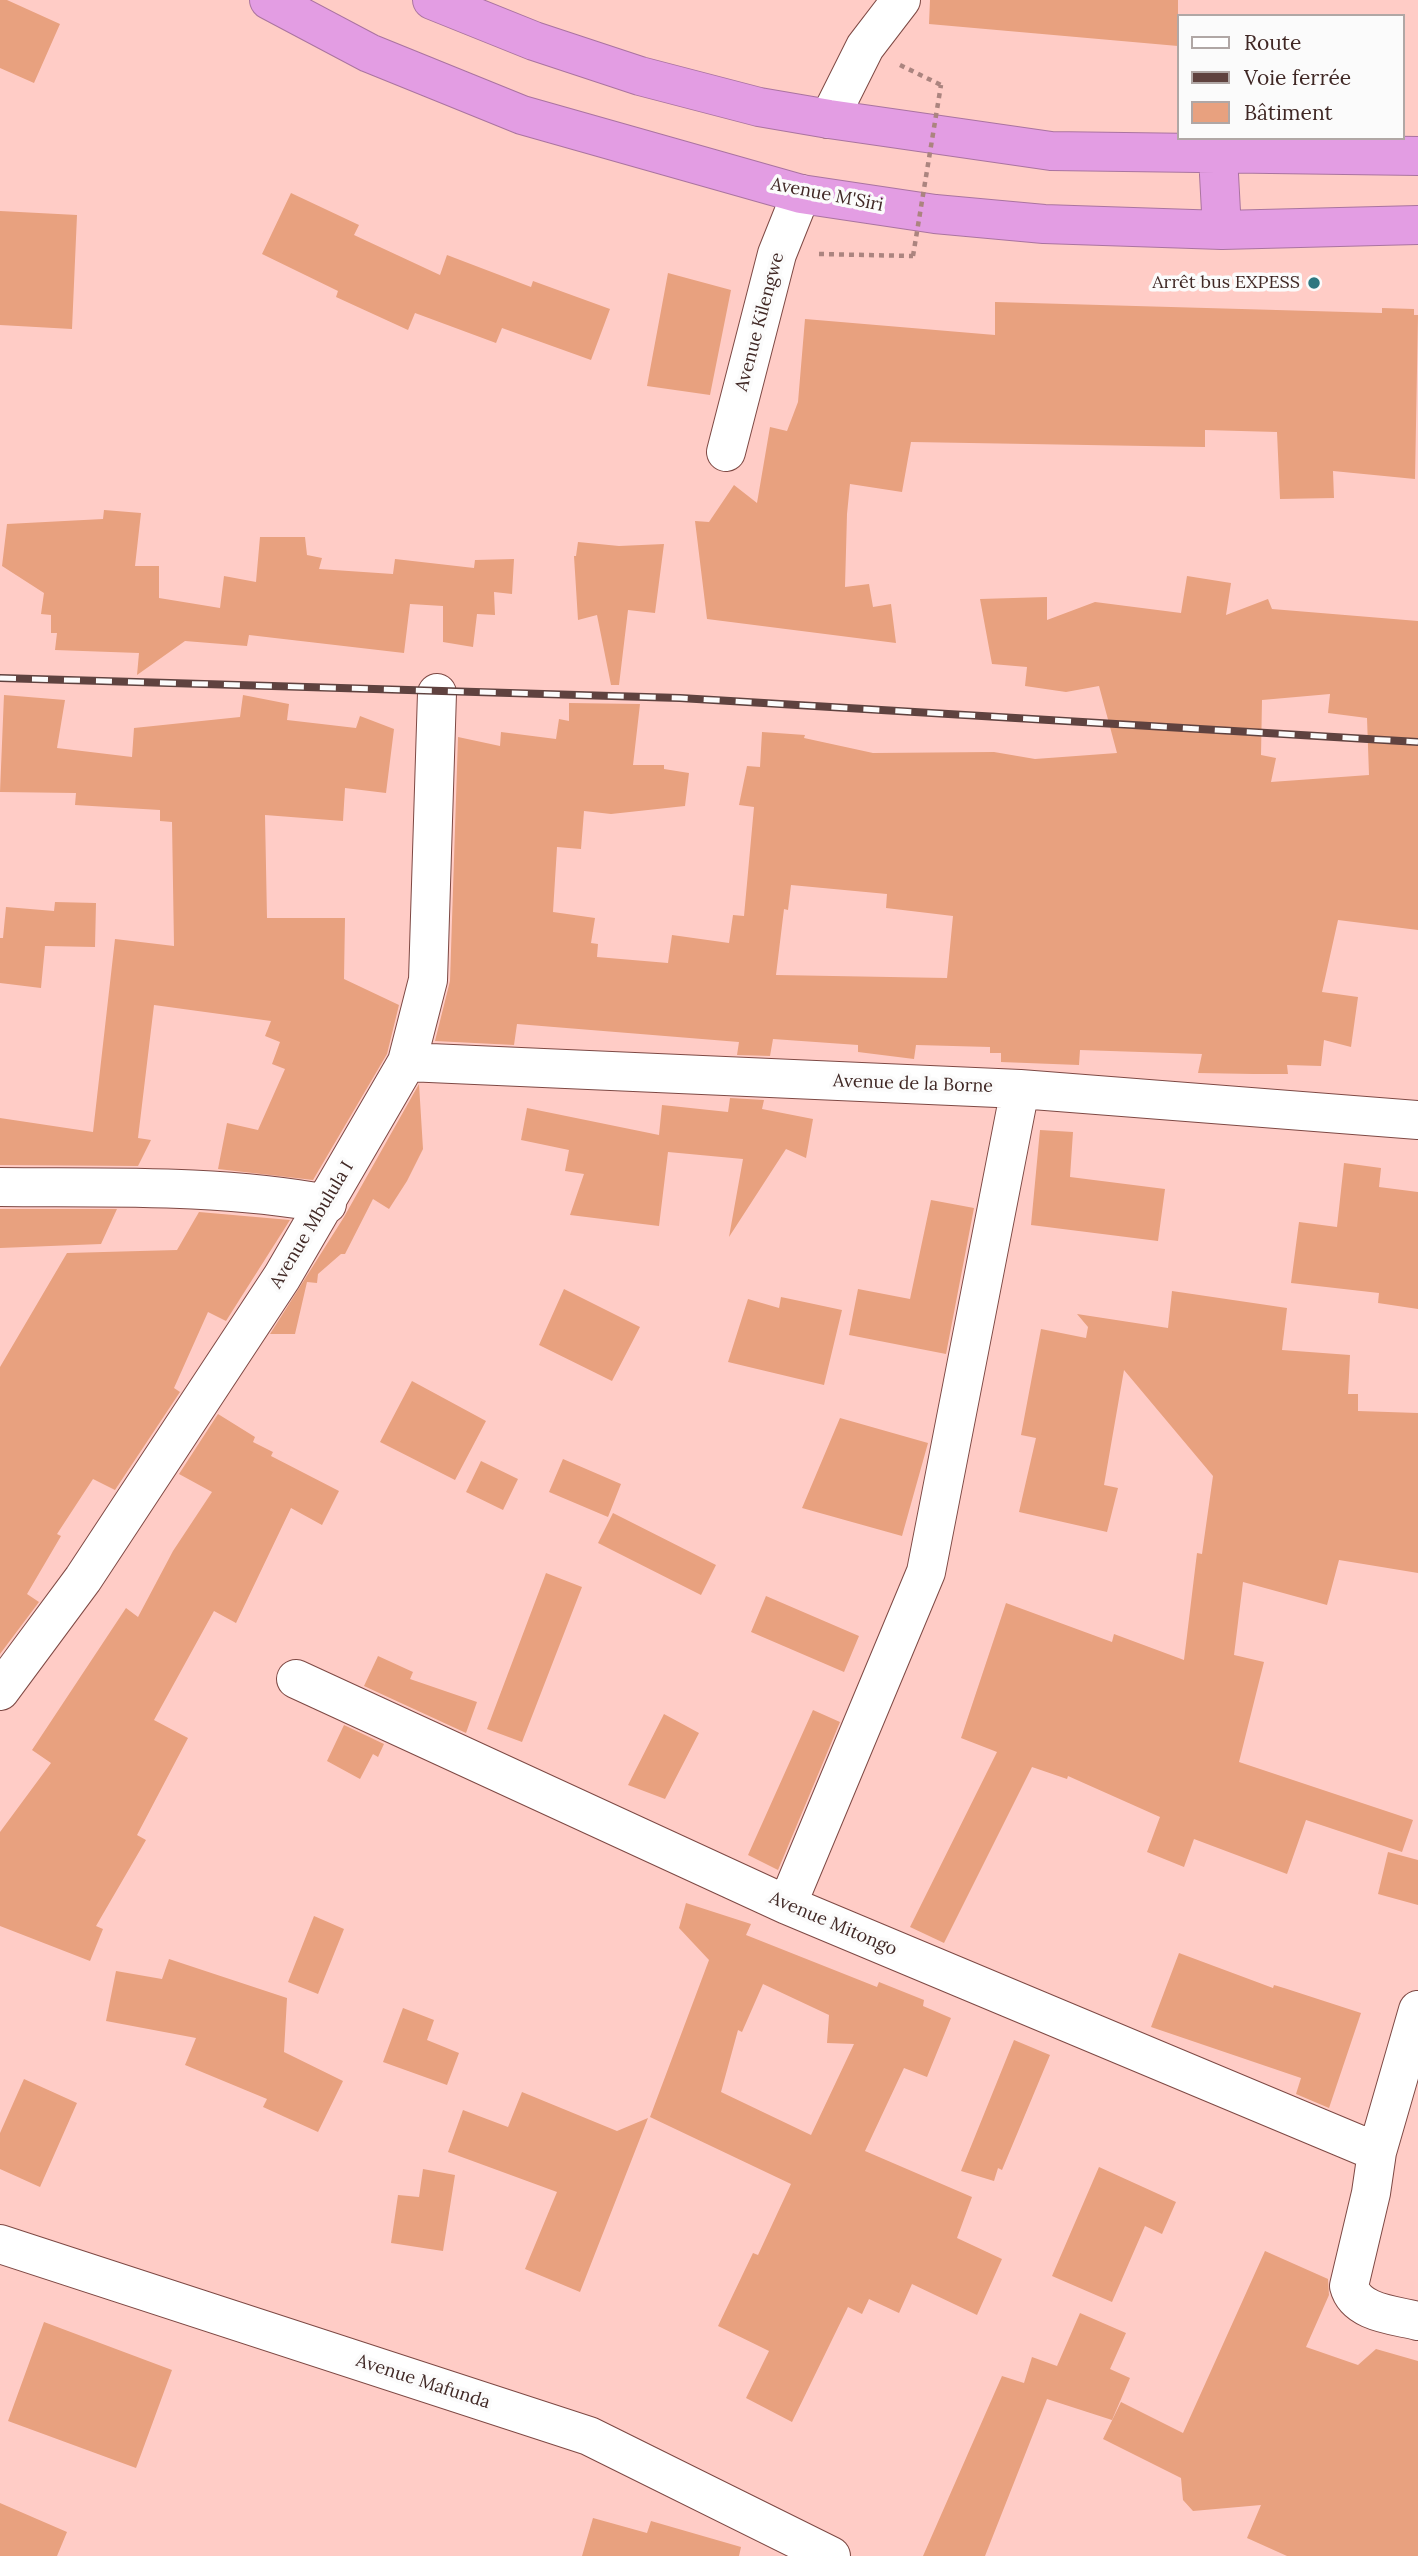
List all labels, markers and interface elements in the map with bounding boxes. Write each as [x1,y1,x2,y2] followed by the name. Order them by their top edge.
[1176,14,1404,140] legend
[1244,29,1301,56] text: Route
[1244,64,1351,91] text: Voie ferrée
[1244,99,1333,126] text: Bâtiment
[769,174,885,216] street label: Avenue M'Siri
[731,250,789,394] street label: Avenue Kilengwe
[1152,272,1300,294] place label: Arrêt bus EXPESS
[1306,275,1322,291] marker: Arrêt bus EXPESS
[833,1070,993,1098] street label: Avenue de la Borne
[266,1158,358,1292] street label: Avenue Mbulula I
[766,1887,900,1961] street label: Avenue Mitongo
[353,2350,493,2414] street label: Avenue Mafunda

